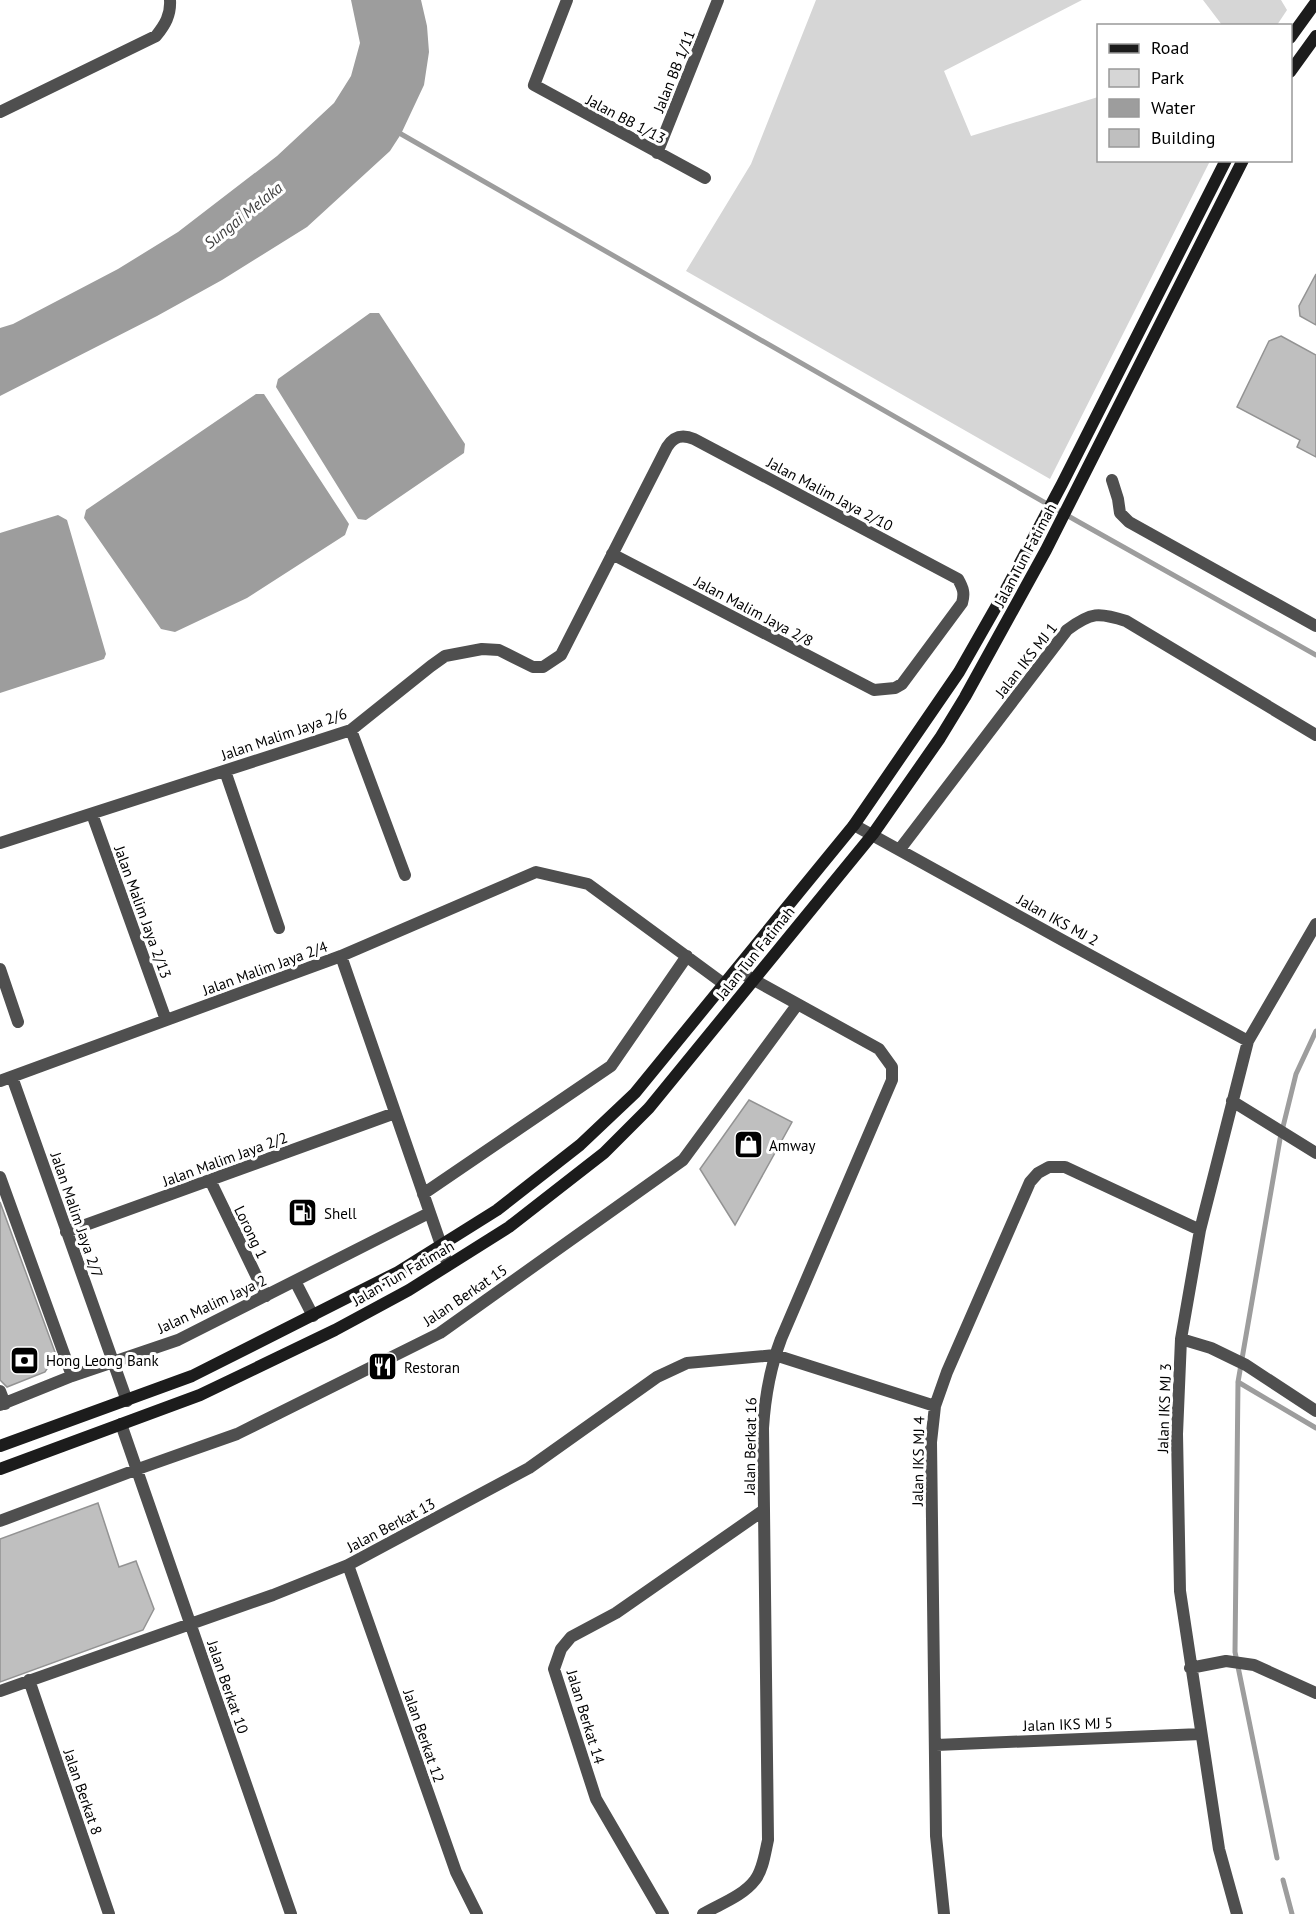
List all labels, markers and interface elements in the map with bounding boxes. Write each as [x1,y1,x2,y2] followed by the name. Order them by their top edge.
[1097,24,1292,162] legend
[648,27,699,116] street label: Jalan BB 1/11
[1151,36,1189,59] text: Road
[1151,66,1184,89] text: Park
[582,90,669,148] street label: Jalan BB 1/13
[1151,96,1195,119] text: Water
[1151,126,1215,149] text: Building
[200,177,286,253] water label: Sungai Melaka
[763,452,896,535] street label: Jalan Malim Jaya 2/10
[989,500,1060,611] street label: Jalan Tun Fatimah
[691,571,817,650] street label: Jalan Malim Jaya 2/8
[990,619,1061,702] street label: Jalan IKS MJ 1
[218,704,349,765] street label: Jalan Malim Jaya 2/6
[110,842,176,981] street label: Jalan Malim Jaya 2/13
[1013,889,1102,950] street label: Jalan IKS MJ 2
[711,903,798,1004] street label: Jalan Tun Fatimah
[199,937,330,1000] street label: Jalan Malim Jaya 2/4
[159,1128,290,1191] street label: Jalan Malim Jaya 2/2
[732,1129,764,1161] shop icon: Amway
[769,1136,815,1155] place label: Amway
[46,1149,107,1280] street label: Jalan Malim Jaya 2/7
[287,1197,319,1229] fuel station icon: Shell
[230,1202,272,1262] street label: Lorong 1
[324,1204,357,1223] place label: Shell
[348,1236,457,1310] street label: Jalan Tun Fatimah
[418,1260,511,1331] street label: Jalan Berkat 15
[154,1270,270,1338] street label: Jalan Malim Jaya 2
[9,1344,41,1376] bank icon: Hong Leong Bank
[46,1351,159,1370] place label: Hong Leong Bank
[367,1351,399,1383] restaurant icon: Restoran
[404,1358,460,1377] place label: Restoran
[1153,1363,1175,1454] street label: Jalan IKS MJ 3
[740,1397,760,1496] street label: Jalan Berkat 16
[908,1416,928,1507] street label: Jalan IKS MJ 4
[343,1494,438,1557] street label: Jalan Berkat 13
[203,1637,253,1736] street label: Jalan Berkat 10
[562,1667,609,1766] street label: Jalan Berkat 14
[399,1686,449,1785] street label: Jalan Berkat 12
[1022,1713,1113,1735] street label: Jalan IKS MJ 5
[59,1746,107,1837] street label: Jalan Berkat 8

